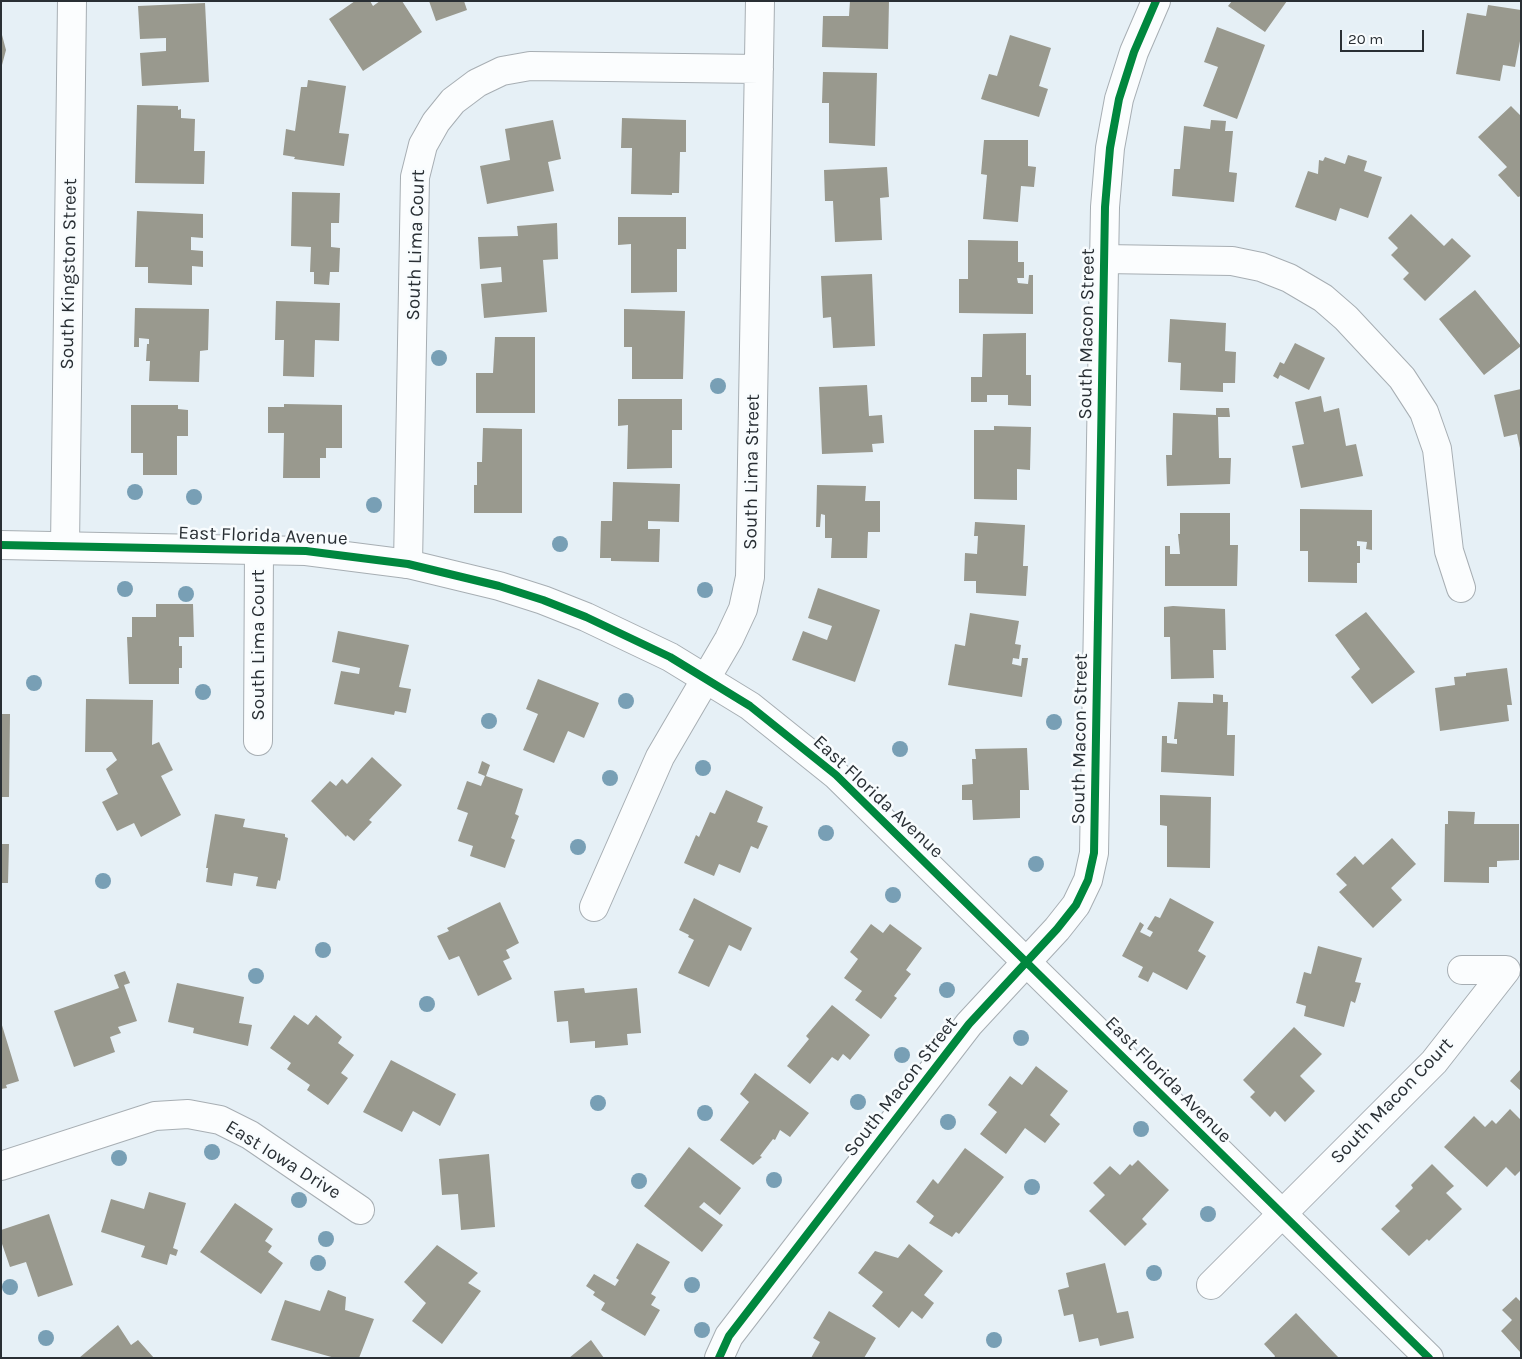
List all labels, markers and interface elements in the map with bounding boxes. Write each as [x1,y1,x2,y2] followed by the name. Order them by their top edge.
[1342,20,1426,52] scale bar
[1348,30,1383,48] text: 20 m
[402,169,430,321] street label: South Lima Court
[56,178,82,370] street label: South Kingston Street
[1074,248,1100,420] street label: South Macon Street
[739,394,765,550] street label: South Lima Street
[178,522,348,550] street label: East Florida Avenue
[248,569,270,721] street label: South Lima Court
[1067,653,1093,825] street label: South Macon Street
[808,731,948,863] street label: East Florida Avenue
[839,1012,963,1162] street label: South Macon Street
[1100,1012,1236,1148] street label: East Florida Avenue
[1326,1033,1458,1169] street label: South Macon Court
[221,1115,345,1205] street label: East Iowa Drive

